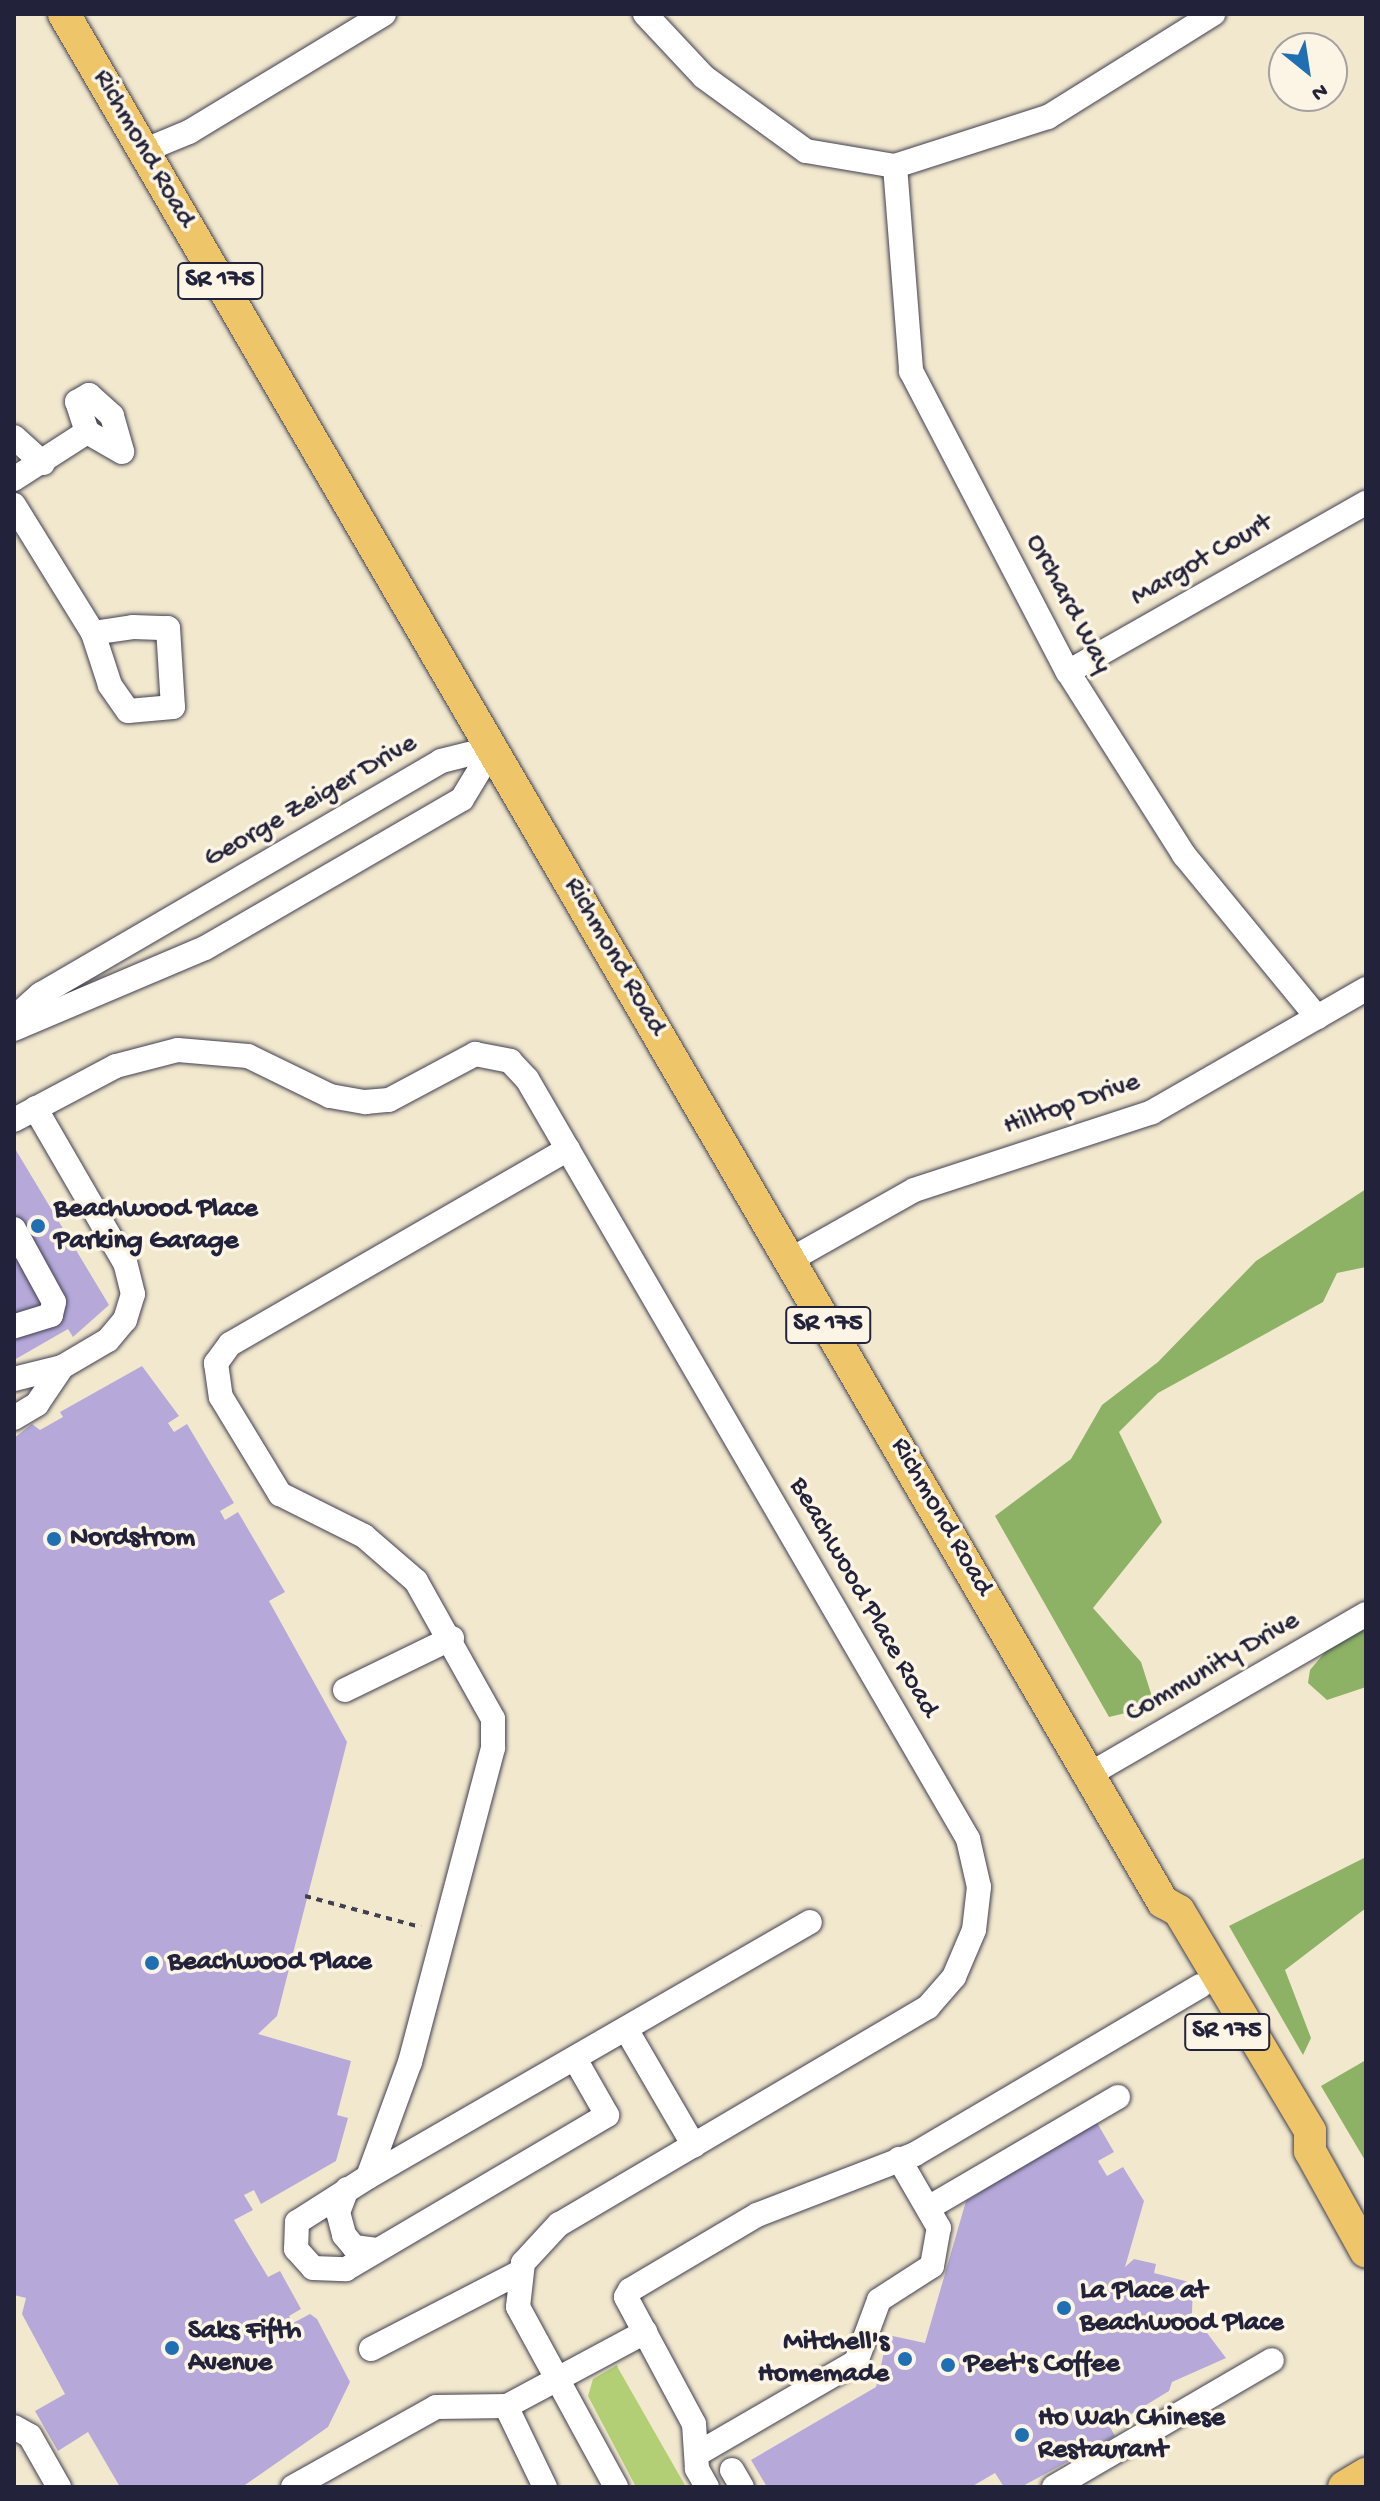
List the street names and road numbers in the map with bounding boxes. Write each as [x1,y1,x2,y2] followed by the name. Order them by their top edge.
[84,64,202,234] street label: Richmond Road
[176,259,264,303] road number: SR 175
[1125,507,1279,615] street label: Margot Court
[1017,529,1119,679] street label: Orchard Way
[199,727,423,877] street label: George Zeiger Drive
[555,872,673,1042] street label: Richmond Road
[999,1066,1145,1144] street label: Hilltop Drive
[784,1303,872,1347] road number: SR 175
[882,1432,1000,1602] street label: Richmond Road
[781,1472,945,1724] street label: Beachwood Place Road
[1120,1605,1306,1731] street label: Community Drive
[1183,2010,1271,2054] road number: SR 175

